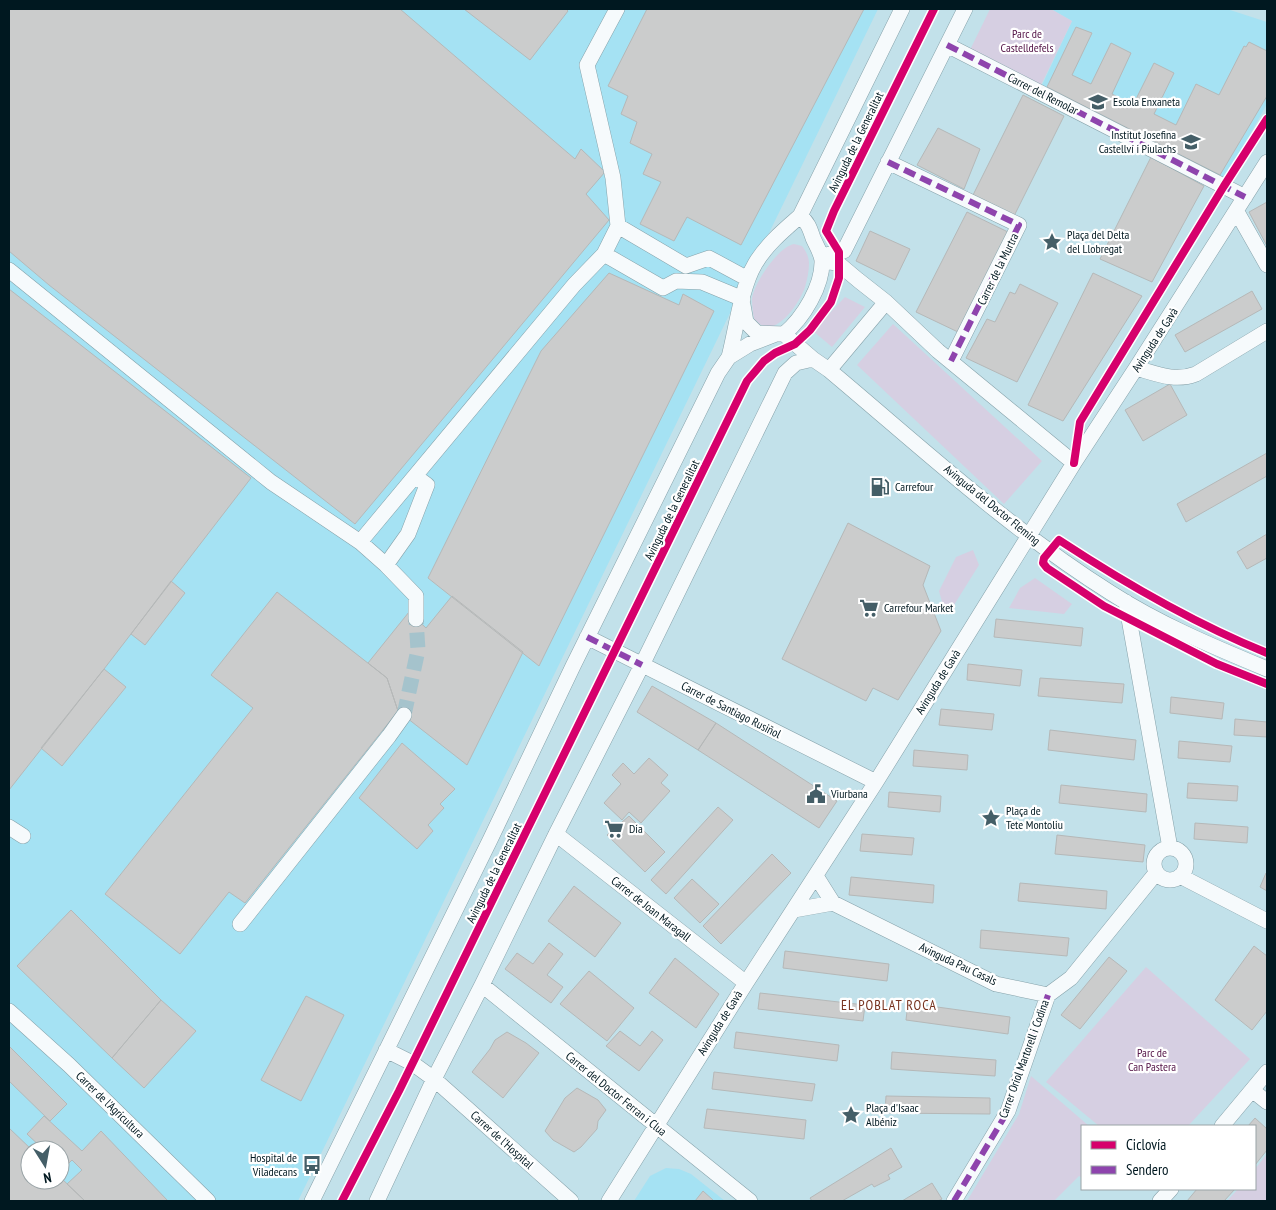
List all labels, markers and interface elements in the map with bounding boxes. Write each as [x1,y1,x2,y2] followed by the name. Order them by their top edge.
[1001,26,1053,55] park label: Parc de Castelldefels
[1005,69,1082,118] street label: Carrer del Remolar
[825,89,887,194] street label: Avinguda de la Generalitat
[1087,91,1109,113] school or university icon: Escola Enxaneta
[1113,94,1180,109] place label: Escola Enxaneta
[1099,127,1176,156] place label: Institut Josefina Castellví i Piulachs
[1180,131,1202,153] school or university icon: Institut Josefina Castellví i Piulachs
[1067,227,1129,256] place label: Plaça del Delta del Llobregat
[974,230,1022,307] street label: Carrer de la Murtra
[1041,231,1063,253] place icon: Plaça del Delta del Llobregat
[1128,305,1181,375] street label: Avinguda de Gavà
[641,457,703,562] street label: Avinguda de la Generalitat
[941,461,1044,548] street label: Avinguda del Doctor Fleming
[869,476,891,498] fuel station icon: Carrefour
[895,479,934,494] place label: Carrefour
[858,597,880,619] supermarket icon: Carrefour Market
[884,600,954,615] place label: Carrefour Market
[912,646,964,717] street label: Avinguda de Gavà
[679,678,784,741] street label: Carrer de Santiago Rusiñol
[805,783,827,805] public building icon: Viurbana
[830,786,868,801] place label: Viurbana
[1006,803,1063,832] place label: Plaça de Tete Montoliu
[980,807,1002,829] place icon: Plaça de Tete Montoliu
[603,818,625,840] supermarket icon: Dia
[463,820,525,925] street label: Avinguda de la Generalitat
[629,821,643,836] place label: Dia
[608,873,694,944] street label: Carrer de Joan Maragall
[917,939,1000,988] street label: Avinguda Pau Casals
[694,987,746,1058] street label: Avinguda de Gavà
[841,996,937,1014] district label: EL POBLAT ROCA
[995,998,1052,1120] street label: Carrer Oriol Martorell i Codina
[1128,1045,1176,1074] park label: Parc de Can Pastera
[563,1048,670,1139] street label: Carrer del Doctor Ferran i Clua
[73,1068,148,1141] street label: Carrer de l'Agricultura
[866,1100,919,1129] place label: Plaça d'Isaac Albéniz
[840,1104,862,1126] place icon: Plaça d'Isaac Albéniz
[468,1107,537,1172] street label: Carrer de l'Hospital
[1081,1125,1256,1190] legend
[1126,1135,1166,1154] text: Ciclovía
[20,1140,70,1190] north arrow
[250,1150,297,1179] place label: Hospital de Viladecans
[301,1154,323,1176] bus stop icon: Hospital de Viladecans
[1126,1160,1168,1179] text: Sendero
[42,1168,53,1187] text: N

